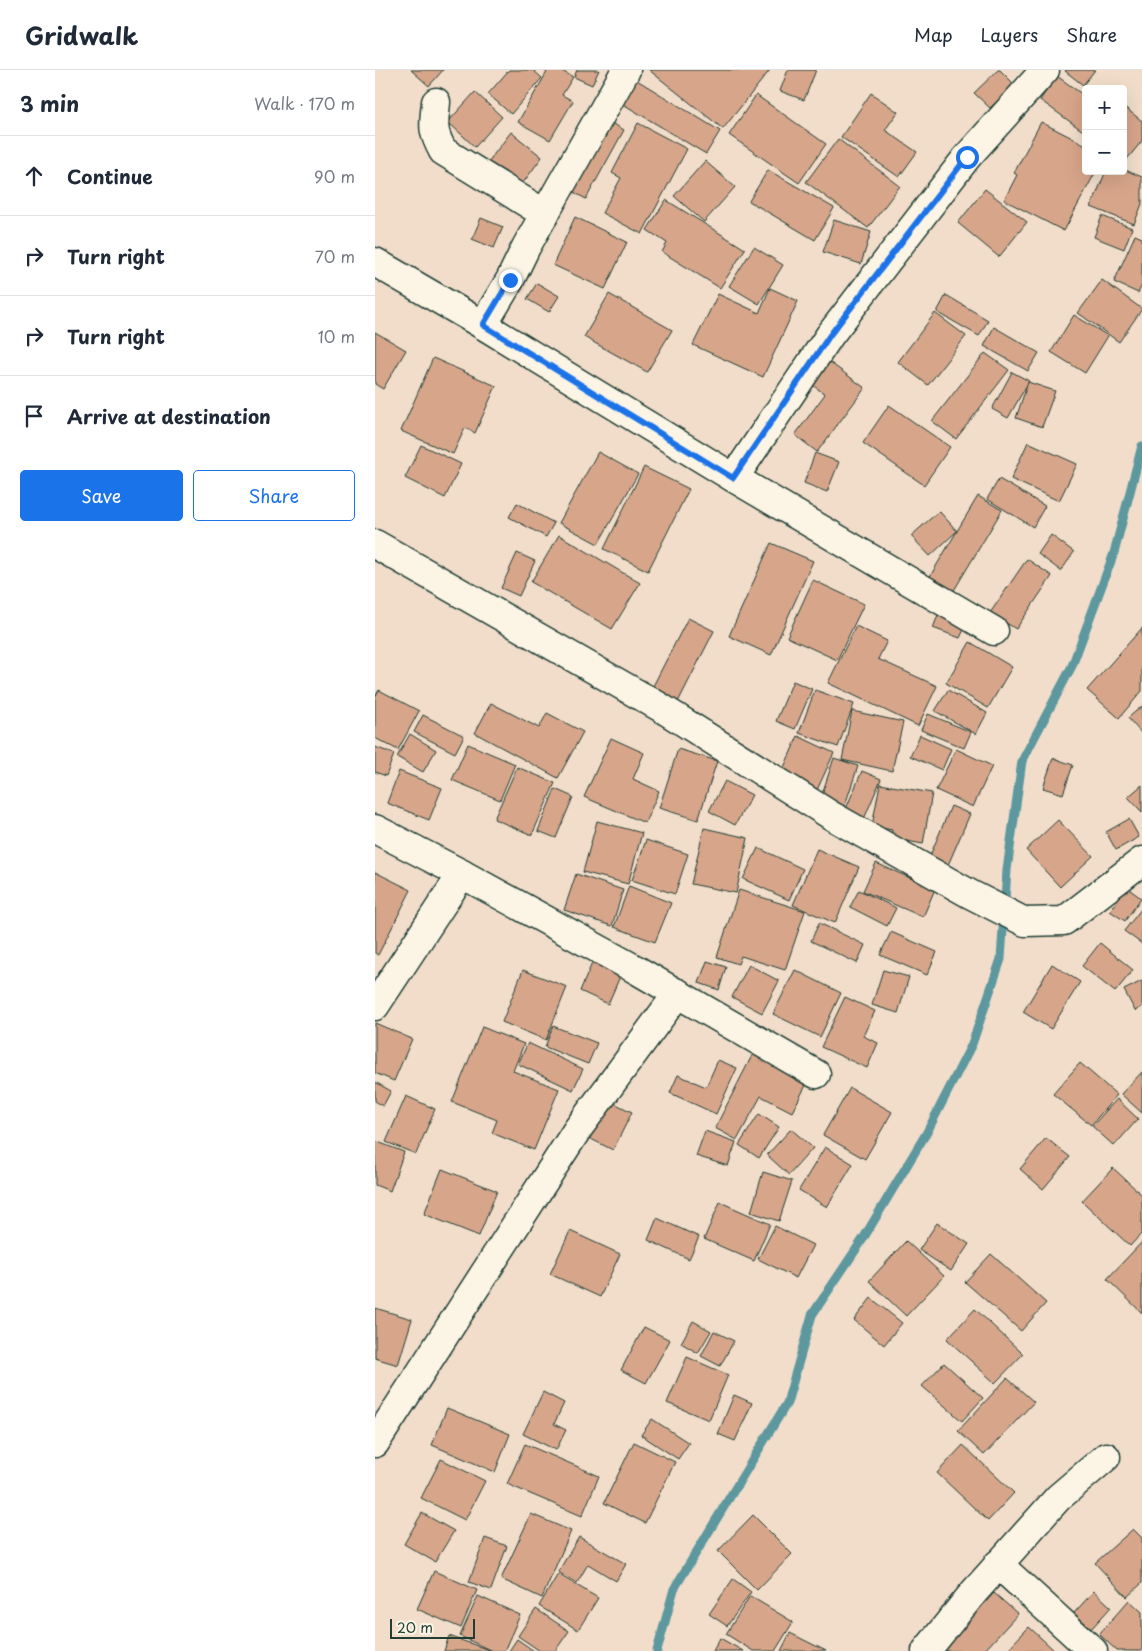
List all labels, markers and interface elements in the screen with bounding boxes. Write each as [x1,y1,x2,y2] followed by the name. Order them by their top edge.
[25,17,138,53] text: Gridwalk
[914,21,953,48] text: Map
[981,21,1038,48] text: Layers
[1066,21,1117,48] text: Share
[1082,85,1127,175] map controls
[1082,85,1127,130] button: +
[20,87,79,119] text: 3 min
[254,91,355,115] text: Walk · 170 m
[1082,130,1127,175] button: −
[956,146,979,169] route start
[20,162,48,190] icon: ahead
[67,162,153,190] text: Continue
[314,164,355,188] text: 90 m
[20,242,48,270] icon: right
[67,242,165,270] text: Turn right
[315,244,355,268] text: 70 m
[499,269,522,292] route end
[20,322,48,350] icon: right
[67,322,165,350] text: Turn right
[318,324,355,348] text: 10 m
[20,402,48,430] icon: arrive
[67,402,271,430] text: Arrive at destination
[20,470,183,521] button: Save
[193,470,355,521] button: Share
[390,1616,475,1639] scale bar
[397,1617,433,1638] text: 20 m

